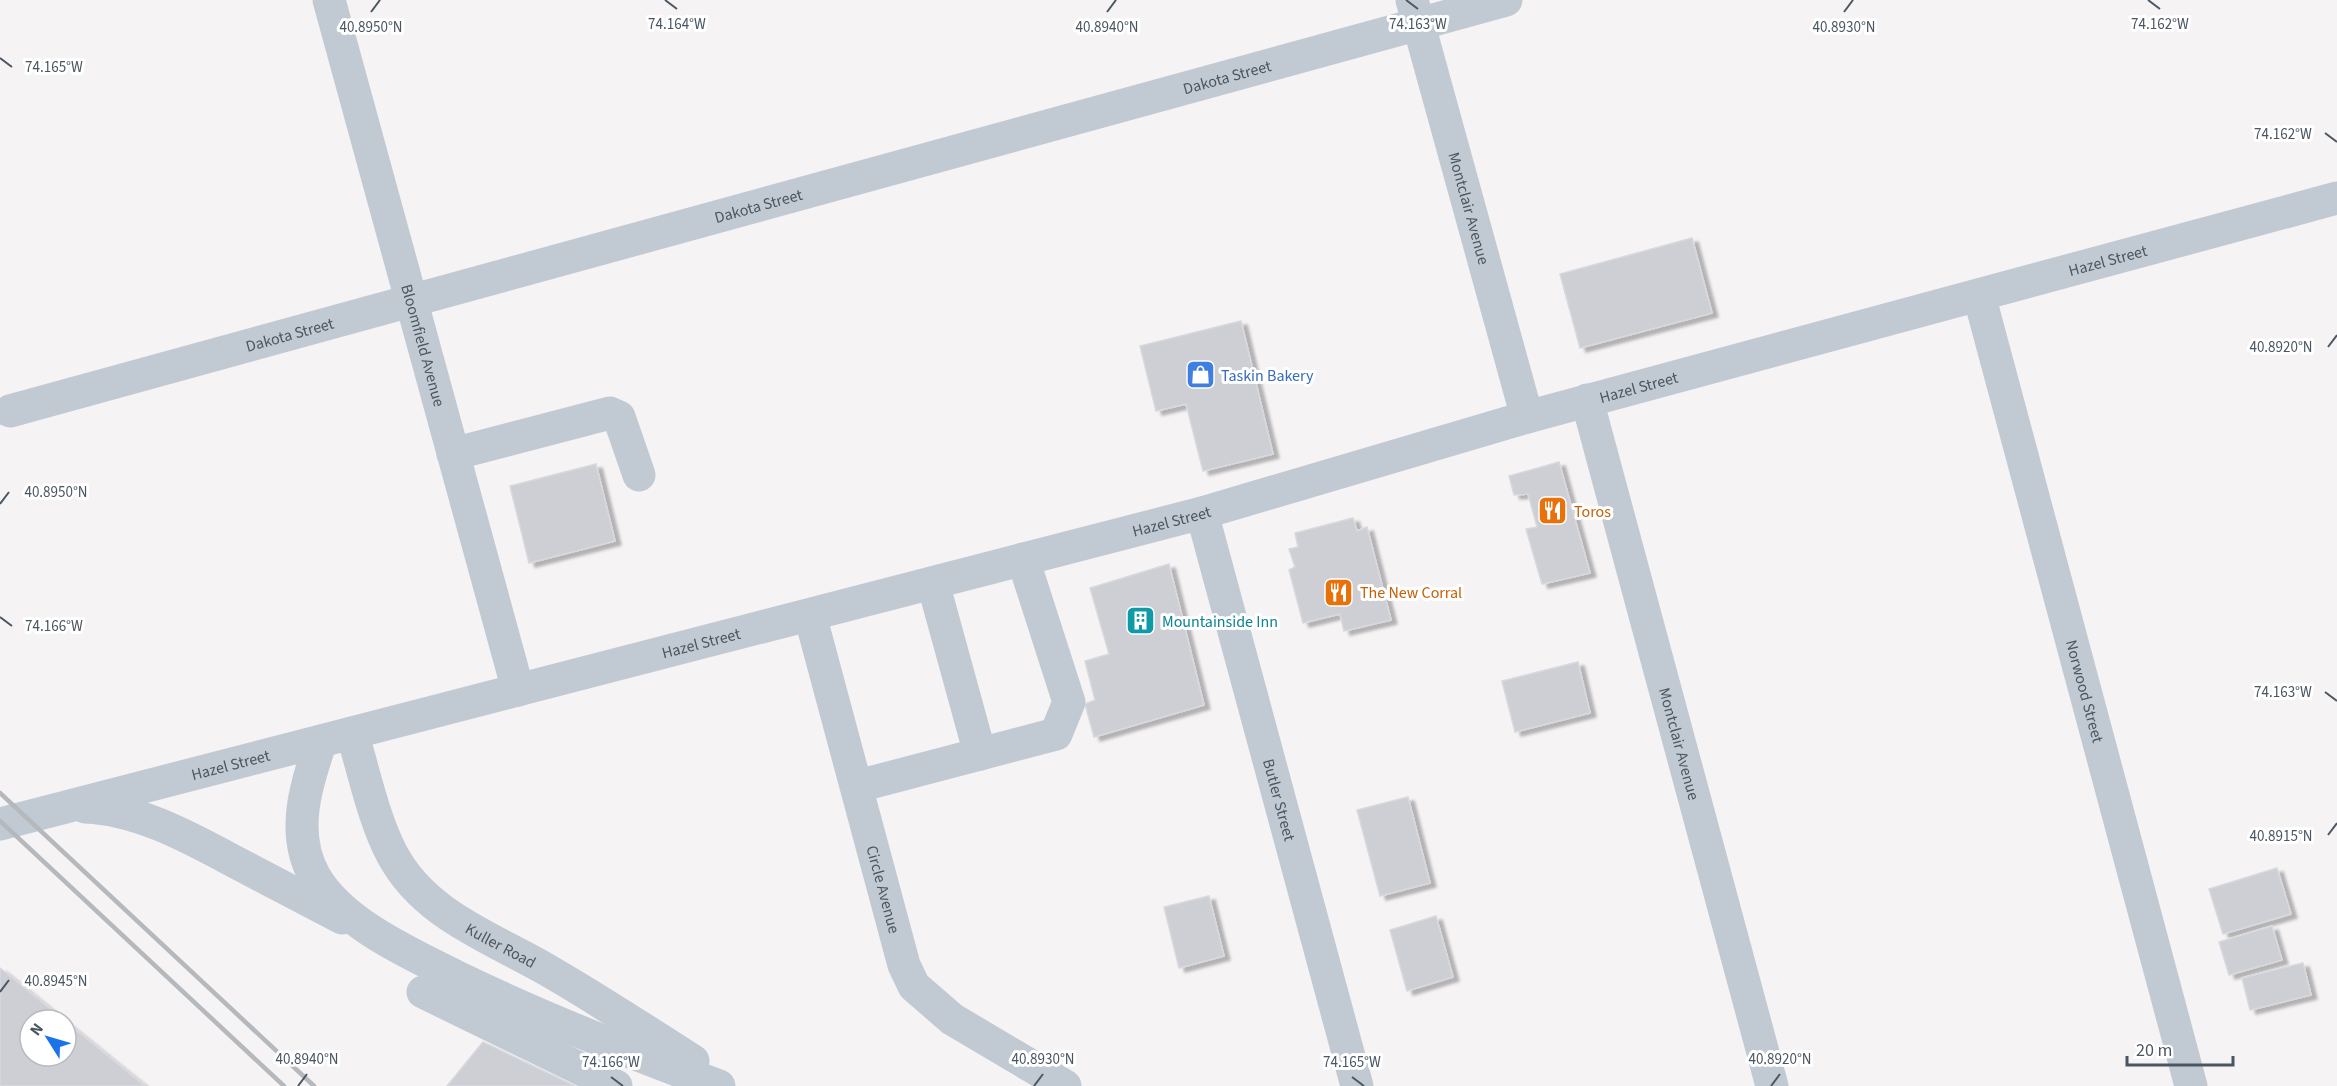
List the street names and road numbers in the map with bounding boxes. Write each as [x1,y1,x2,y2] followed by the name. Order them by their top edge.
[1181,55,1274,100] street label: Dakota Street
[1442,150,1494,267] street label: Montclair Avenue
[712,184,806,229] street label: Dakota Street
[2066,240,2150,282] street label: Hazel Street
[395,282,450,409] street label: Bloomfield Avenue
[243,312,337,358] street label: Dakota Street
[1597,367,1681,409] street label: Hazel Street
[1130,501,1214,543] street label: Hazel Street
[659,623,743,664] street label: Hazel Street
[2060,637,2109,746] street label: Norwood Street
[1653,685,1704,803] street label: Montclair Avenue
[189,744,273,786] street label: Hazel Street
[1257,756,1300,844] street label: Butler Street
[860,843,905,936] street label: Circle Avenue
[461,918,540,974] street label: Kuller Road

